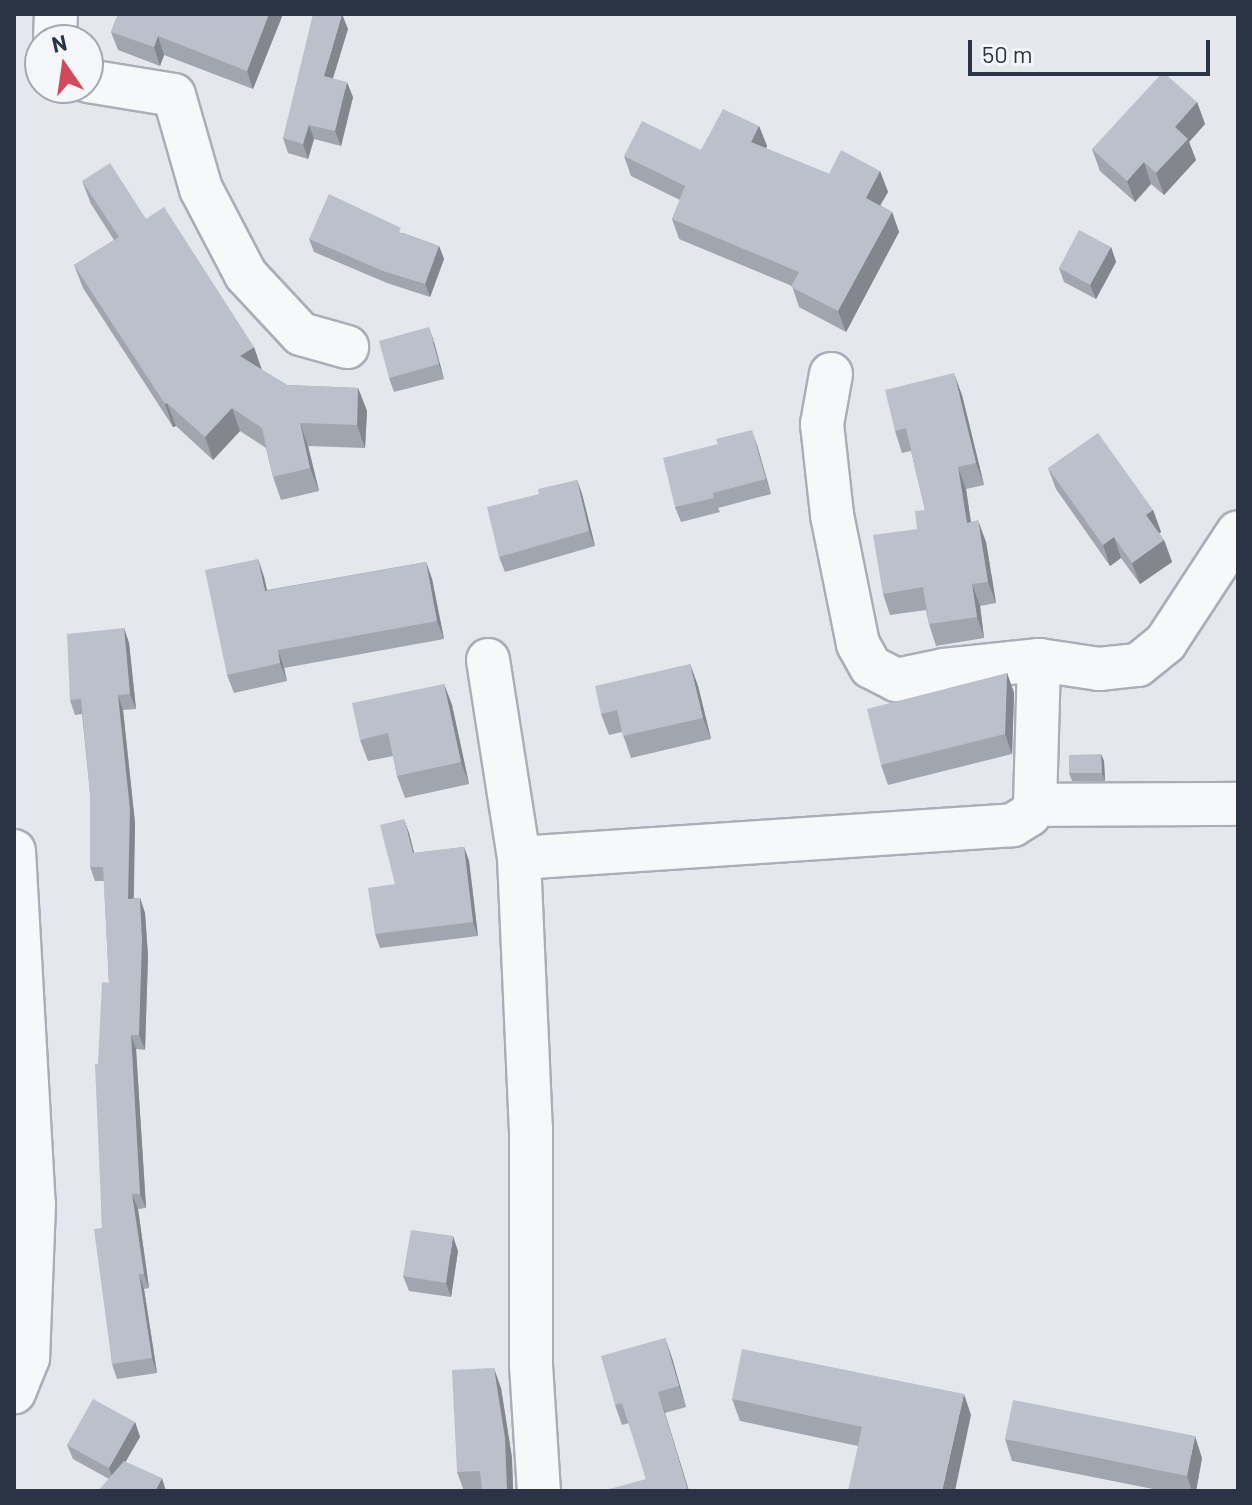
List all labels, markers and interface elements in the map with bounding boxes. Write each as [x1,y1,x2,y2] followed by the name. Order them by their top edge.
[24,24,104,104] north arrow
[972,24,1214,74] scale bar
[49,28,69,57] text: N
[982,39,1033,68] text: 50 m

